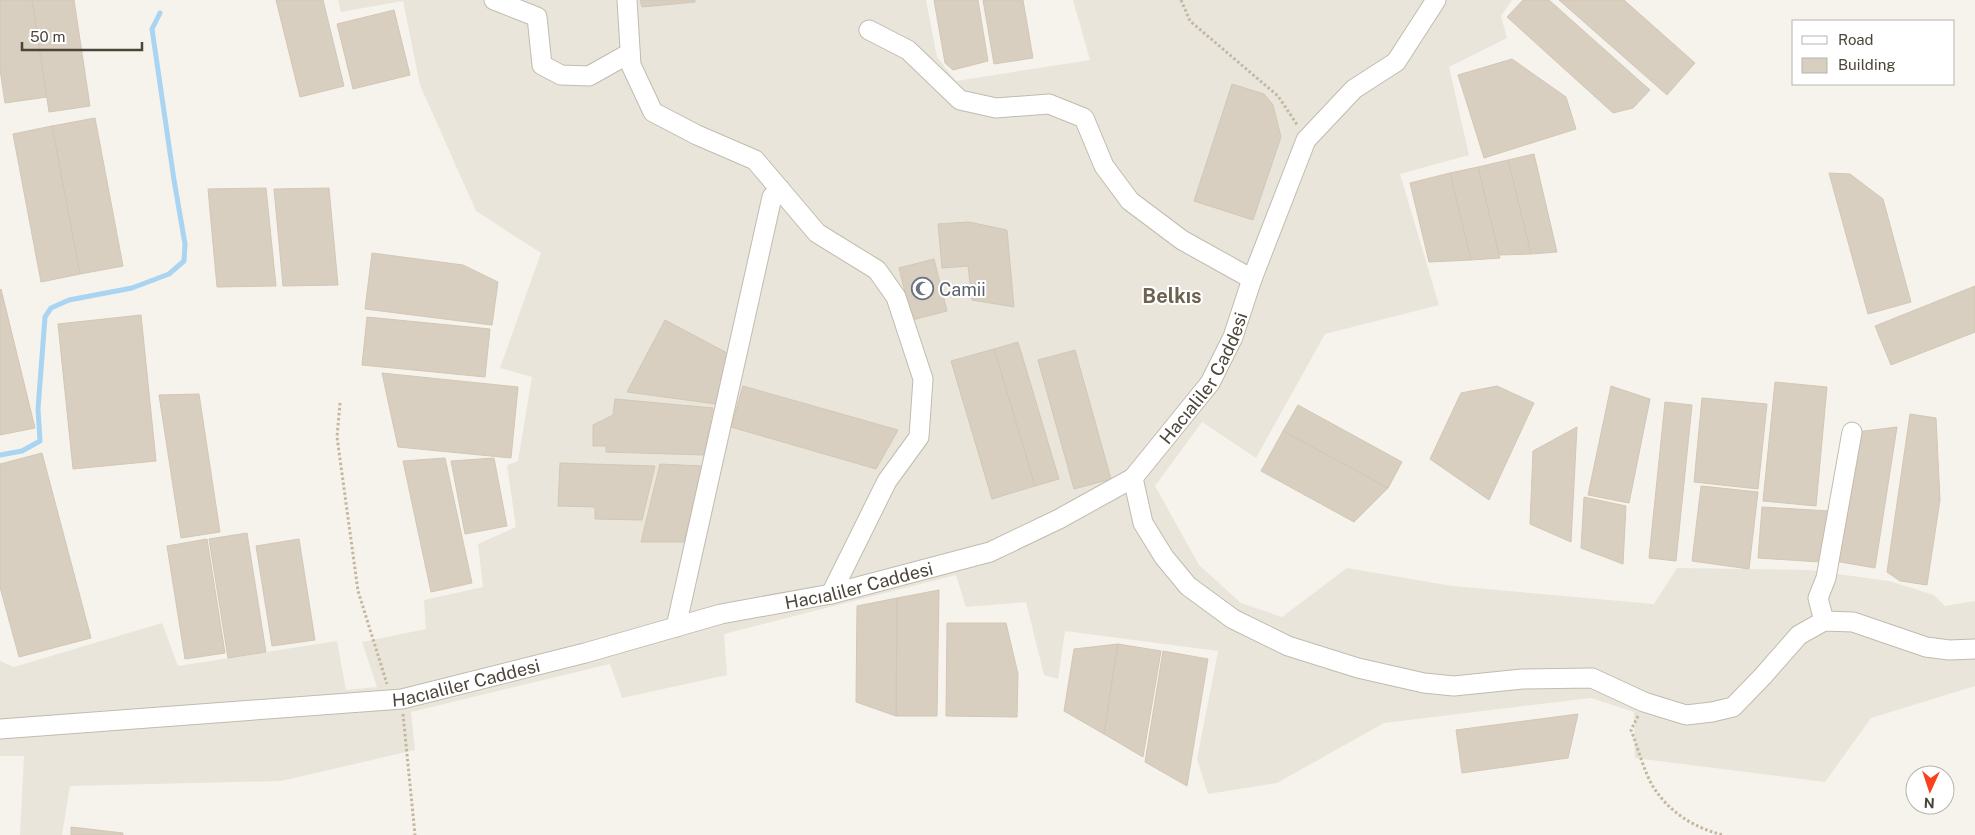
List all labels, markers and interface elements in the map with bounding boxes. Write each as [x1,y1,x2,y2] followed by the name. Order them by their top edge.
[22,20,142,52] scale bar
[1792,20,1955,85] legend
[30,28,65,45] text: 50 m
[1838,31,1874,48] text: Road
[1838,56,1896,73] text: Building
[911,277,935,301] mosque icon: Camii
[939,279,986,300] place label: Camii
[1142,284,1202,308] district label: Belkıs
[1155,309,1251,448] street label: Hacıaliler Caddesi
[783,557,935,613] street label: Hacıaliler Caddesi
[391,654,542,710] street label: Hacıaliler Caddesi
[1905,765,1955,815] north arrow
[1923,795,1935,811] text: N

